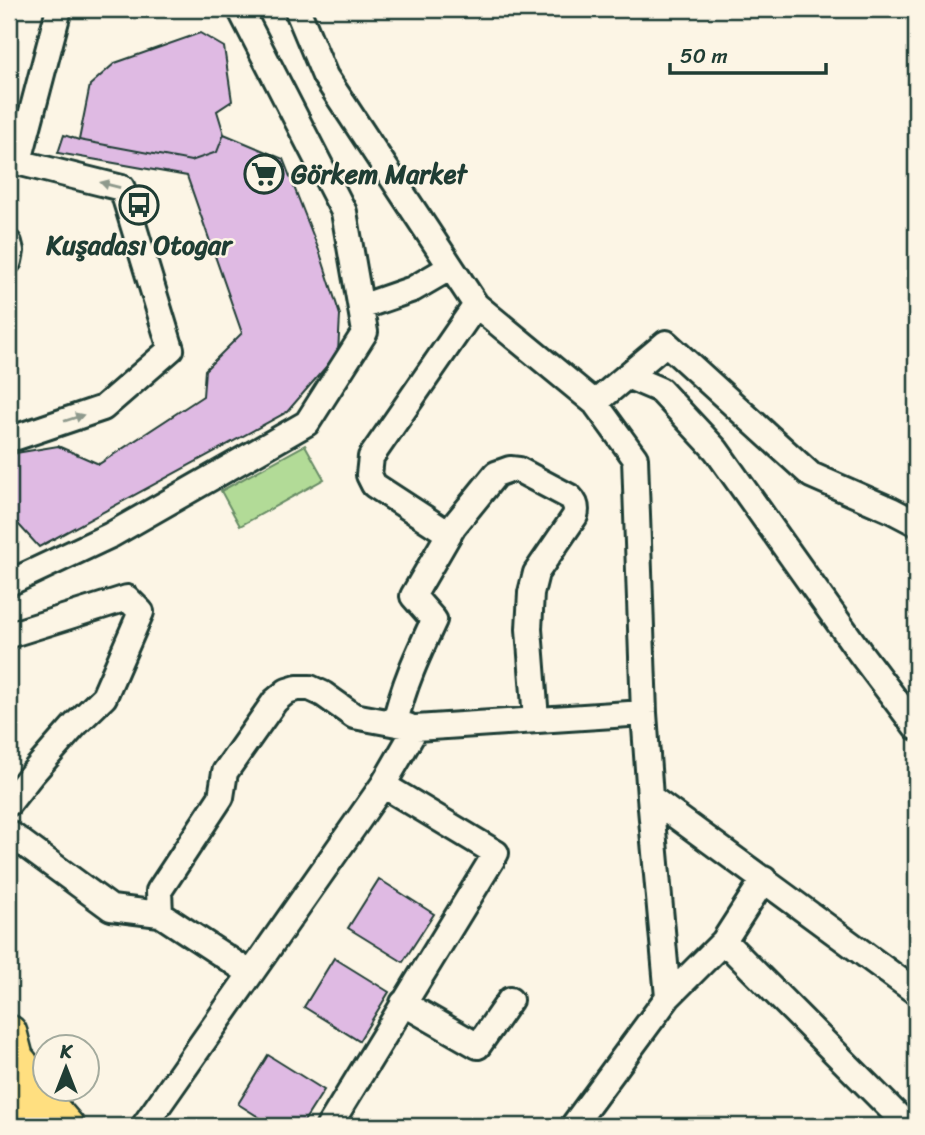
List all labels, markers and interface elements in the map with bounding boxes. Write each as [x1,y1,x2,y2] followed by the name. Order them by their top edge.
[670,32,825,76] scale bar
[680,37,728,75] text: 50 m
[291,151,468,197] place label: Görkem Market
[243,153,285,195] supermarket icon: Görkem Market
[99,179,121,190] one-way arrow
[118,184,160,226] bus stop icon: Kuşadası Otogar
[45,222,234,268] place label: Kuşadası Otogar
[64,412,85,423] one-way arrow
[32,1034,102,1104] north arrow
[59,1035,73,1068] text: K

